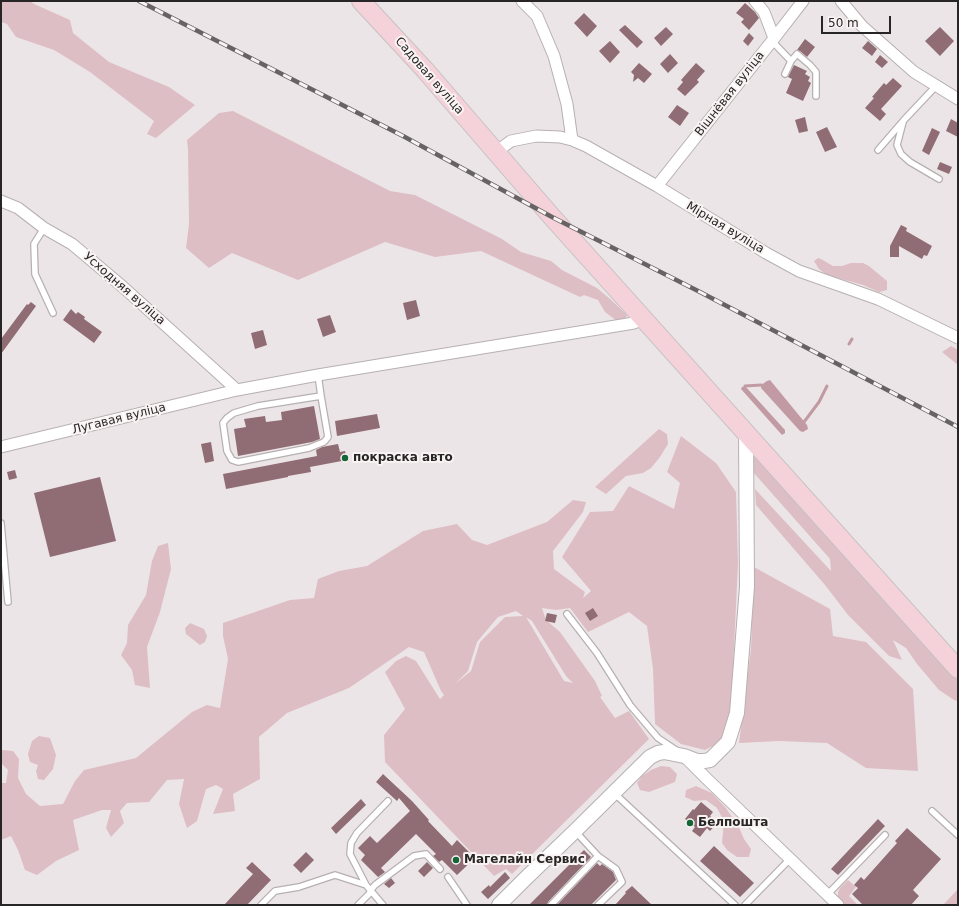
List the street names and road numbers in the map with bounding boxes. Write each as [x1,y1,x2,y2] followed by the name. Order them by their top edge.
[392,34,466,118] street label: Садовая вуліца
[692,49,768,139] street label: Вішнёвая вуліца
[683,199,767,257] street label: Мірная вуліца
[80,250,168,328] street label: Усходняя вуліца
[71,400,167,438] street label: Лугавая вуліца

